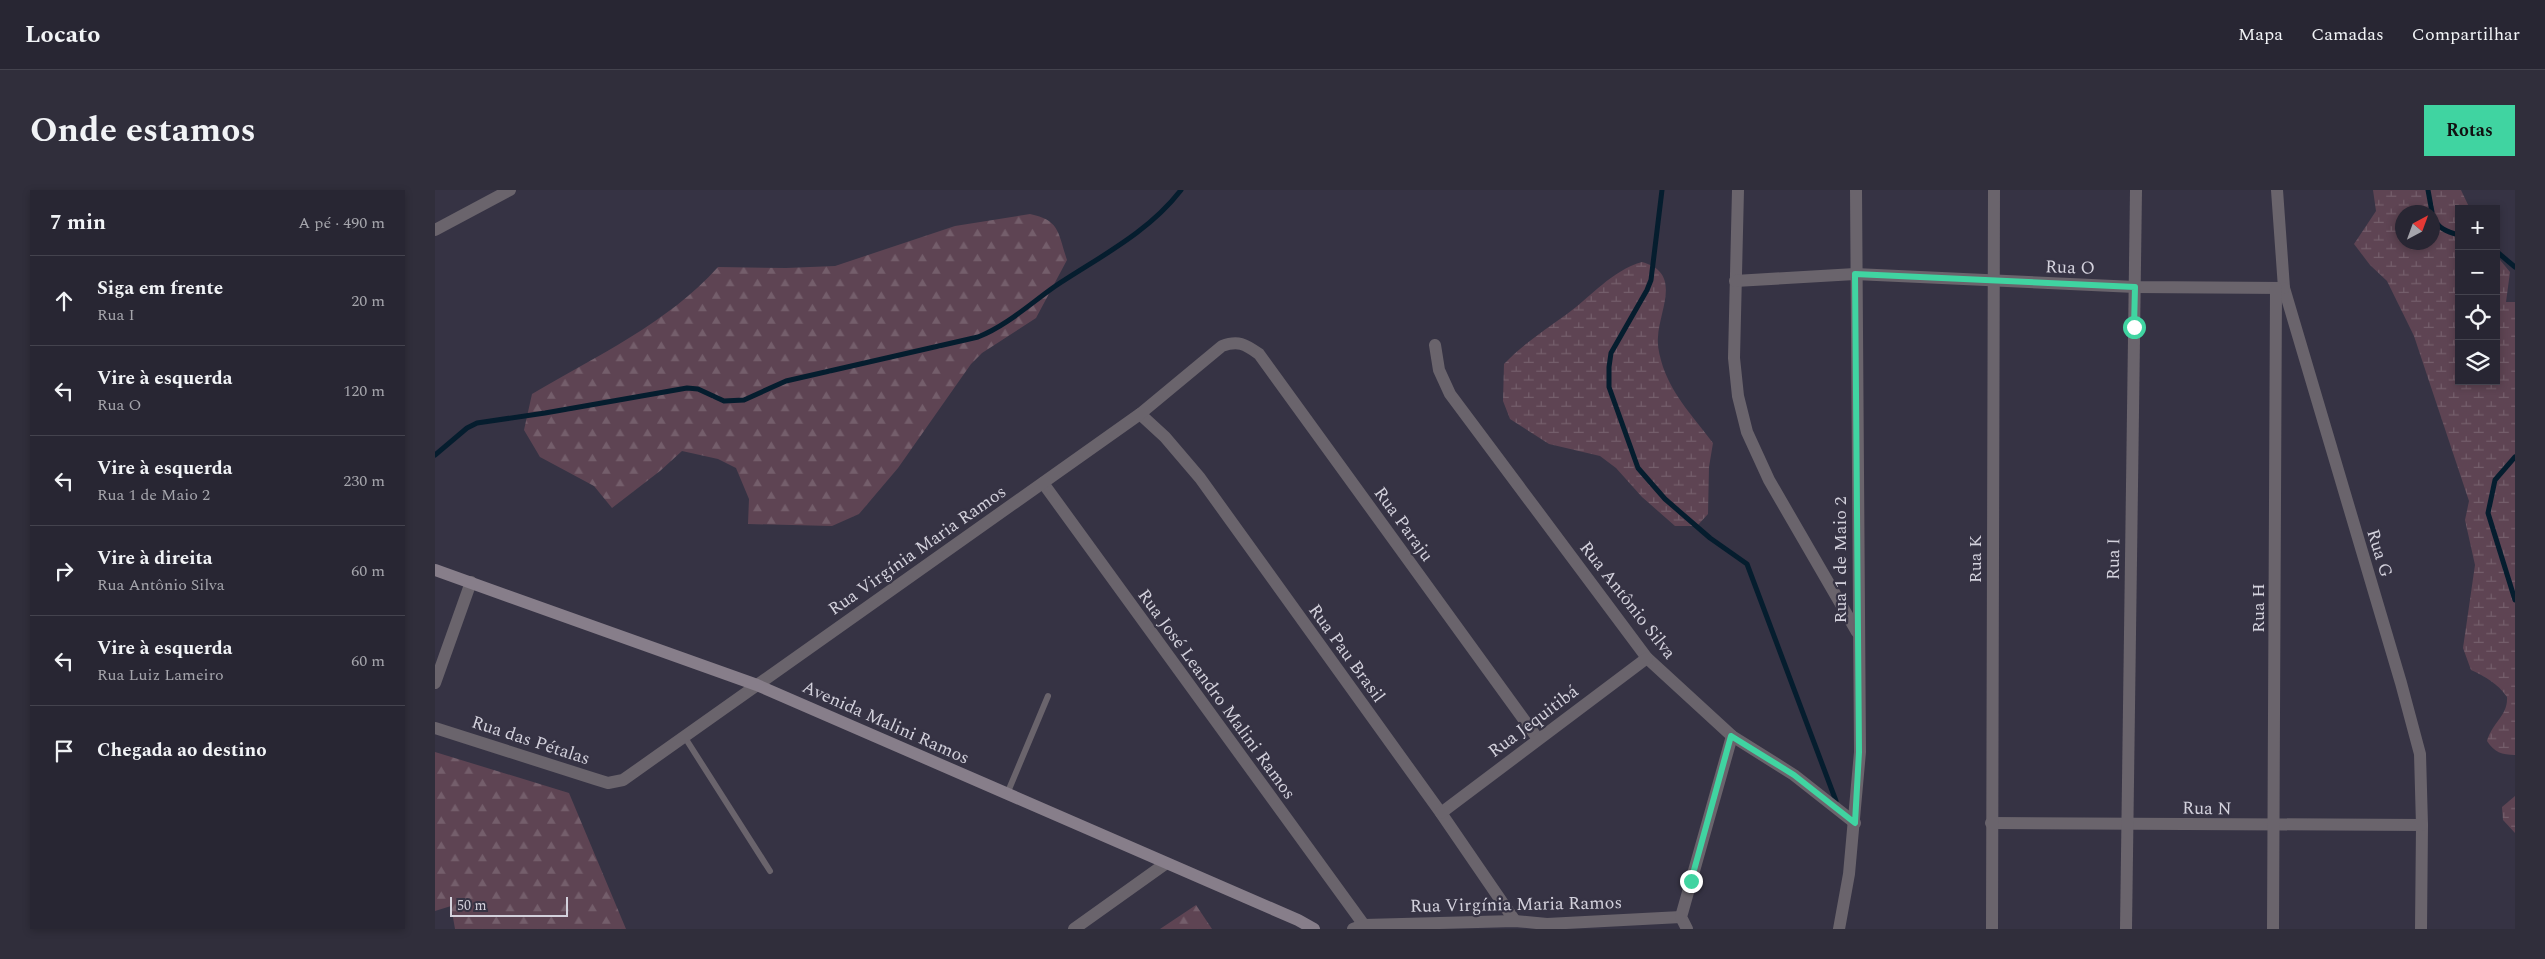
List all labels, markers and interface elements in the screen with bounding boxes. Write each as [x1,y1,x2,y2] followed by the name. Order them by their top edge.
[25,17,100,53] text: Locato
[2238,21,2283,48] text: Mapa
[2311,21,2384,48] text: Camadas
[2412,21,2520,48] text: Compartilhar
[30,104,256,157] text: Onde estamos
[2424,105,2515,156] button: Rotas
[2395,205,2440,250] north arrow
[2455,205,2500,385] map controls
[2455,205,2500,250] button: +
[50,207,106,239] text: 7 min
[298,211,385,235] text: A pé · 490 m
[2455,250,2500,295] button: −
[2045,253,2095,282] street label: Rua O
[97,274,223,303] text: Siga em frente
[50,287,78,315] icon: ahead
[351,289,385,313] text: 20 m
[2455,295,2500,340] button: locate
[97,303,135,327] text: Rua I
[2123,316,2146,339] route start
[2455,340,2500,385] button: layers
[97,364,233,393] text: Vire à esquerda
[50,377,78,405] icon: left
[343,379,385,403] text: 120 m
[97,393,141,417] text: Rua O
[97,454,233,483] text: Vire à esquerda
[50,467,78,495] icon: left
[343,469,385,493] text: 230 m
[823,478,1012,622] street label: Rua Virgínia Maria Ramos
[1367,481,1440,567] street label: Rua Paraju
[97,483,210,507] text: Rua 1 de Maio 2
[1827,497,1854,624] street label: Rua 1 de Maio 2
[2359,526,2400,581] street label: Rua G
[1573,535,1683,665] street label: Rua Antônio Silva
[1962,535,1989,583] street label: Rua K
[2100,538,2127,580] street label: Rua I
[97,544,213,573] text: Vire à direita
[50,557,78,585] icon: right
[351,559,385,583] text: 60 m
[97,573,225,597] text: Rua Antônio Silva
[1131,583,1302,805] street label: Rua José Leandro Malini Ramos
[2245,583,2272,633] street label: Rua H
[1301,598,1392,708] street label: Rua Pau Brasil
[97,634,233,663] text: Vire à esquerda
[50,647,78,675] icon: left
[351,649,385,673] text: 60 m
[97,663,224,687] text: Rua Luiz Lameiro
[798,673,974,772] street label: Avenida Malini Ramos
[1482,678,1584,765] street label: Rua Jequitibá
[468,709,594,772] street label: Rua das Pétalas
[97,736,267,765] text: Chegada ao destino
[50,737,78,765] icon: arrive
[2182,795,2232,822] street label: Rua N
[1680,870,1703,893] route end
[1410,889,1622,920] street label: Rua Virgínia Maria Ramos
[450,894,567,917] scale bar
[457,895,487,916] text: 50 m

